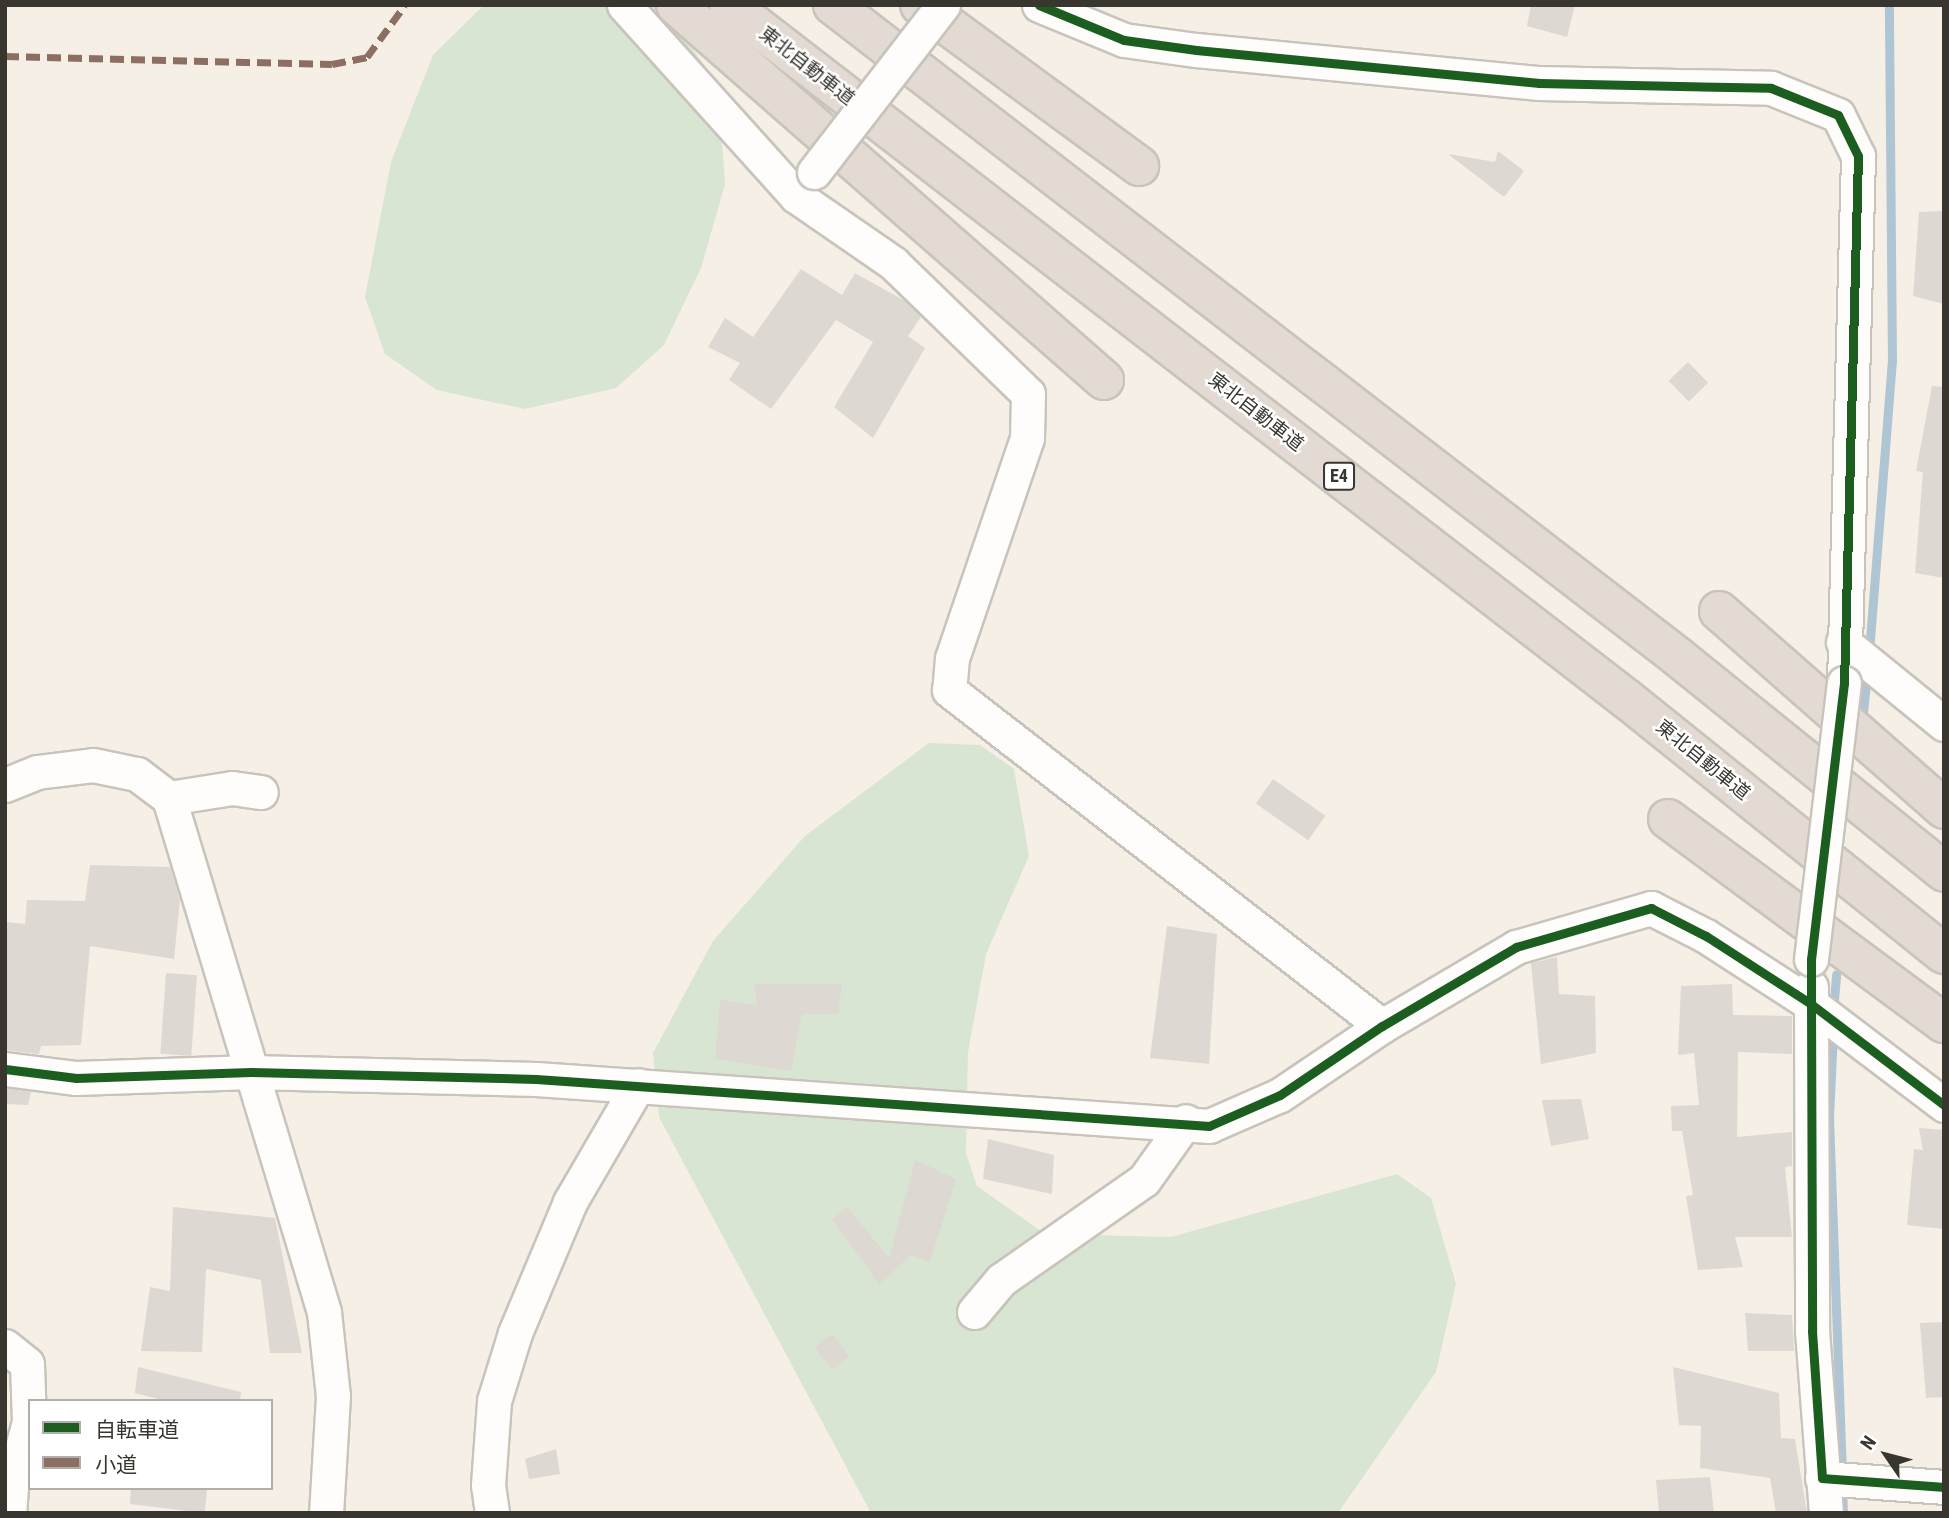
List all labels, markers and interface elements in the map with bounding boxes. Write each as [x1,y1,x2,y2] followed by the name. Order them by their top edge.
[755,22,859,110] street label: 東北自動車道
[1204,368,1308,456] street label: 東北自動車道
[1322,462,1356,490] road number: E4
[1652,715,1754,805] street label: 東北自動車道
[28,1399,273,1490] legend
[95,1418,179,1442] text: 自転車道
[1851,1420,1921,1490] north arrow
[1856,1431,1881,1454] text: N
[95,1453,137,1477] text: 小道

